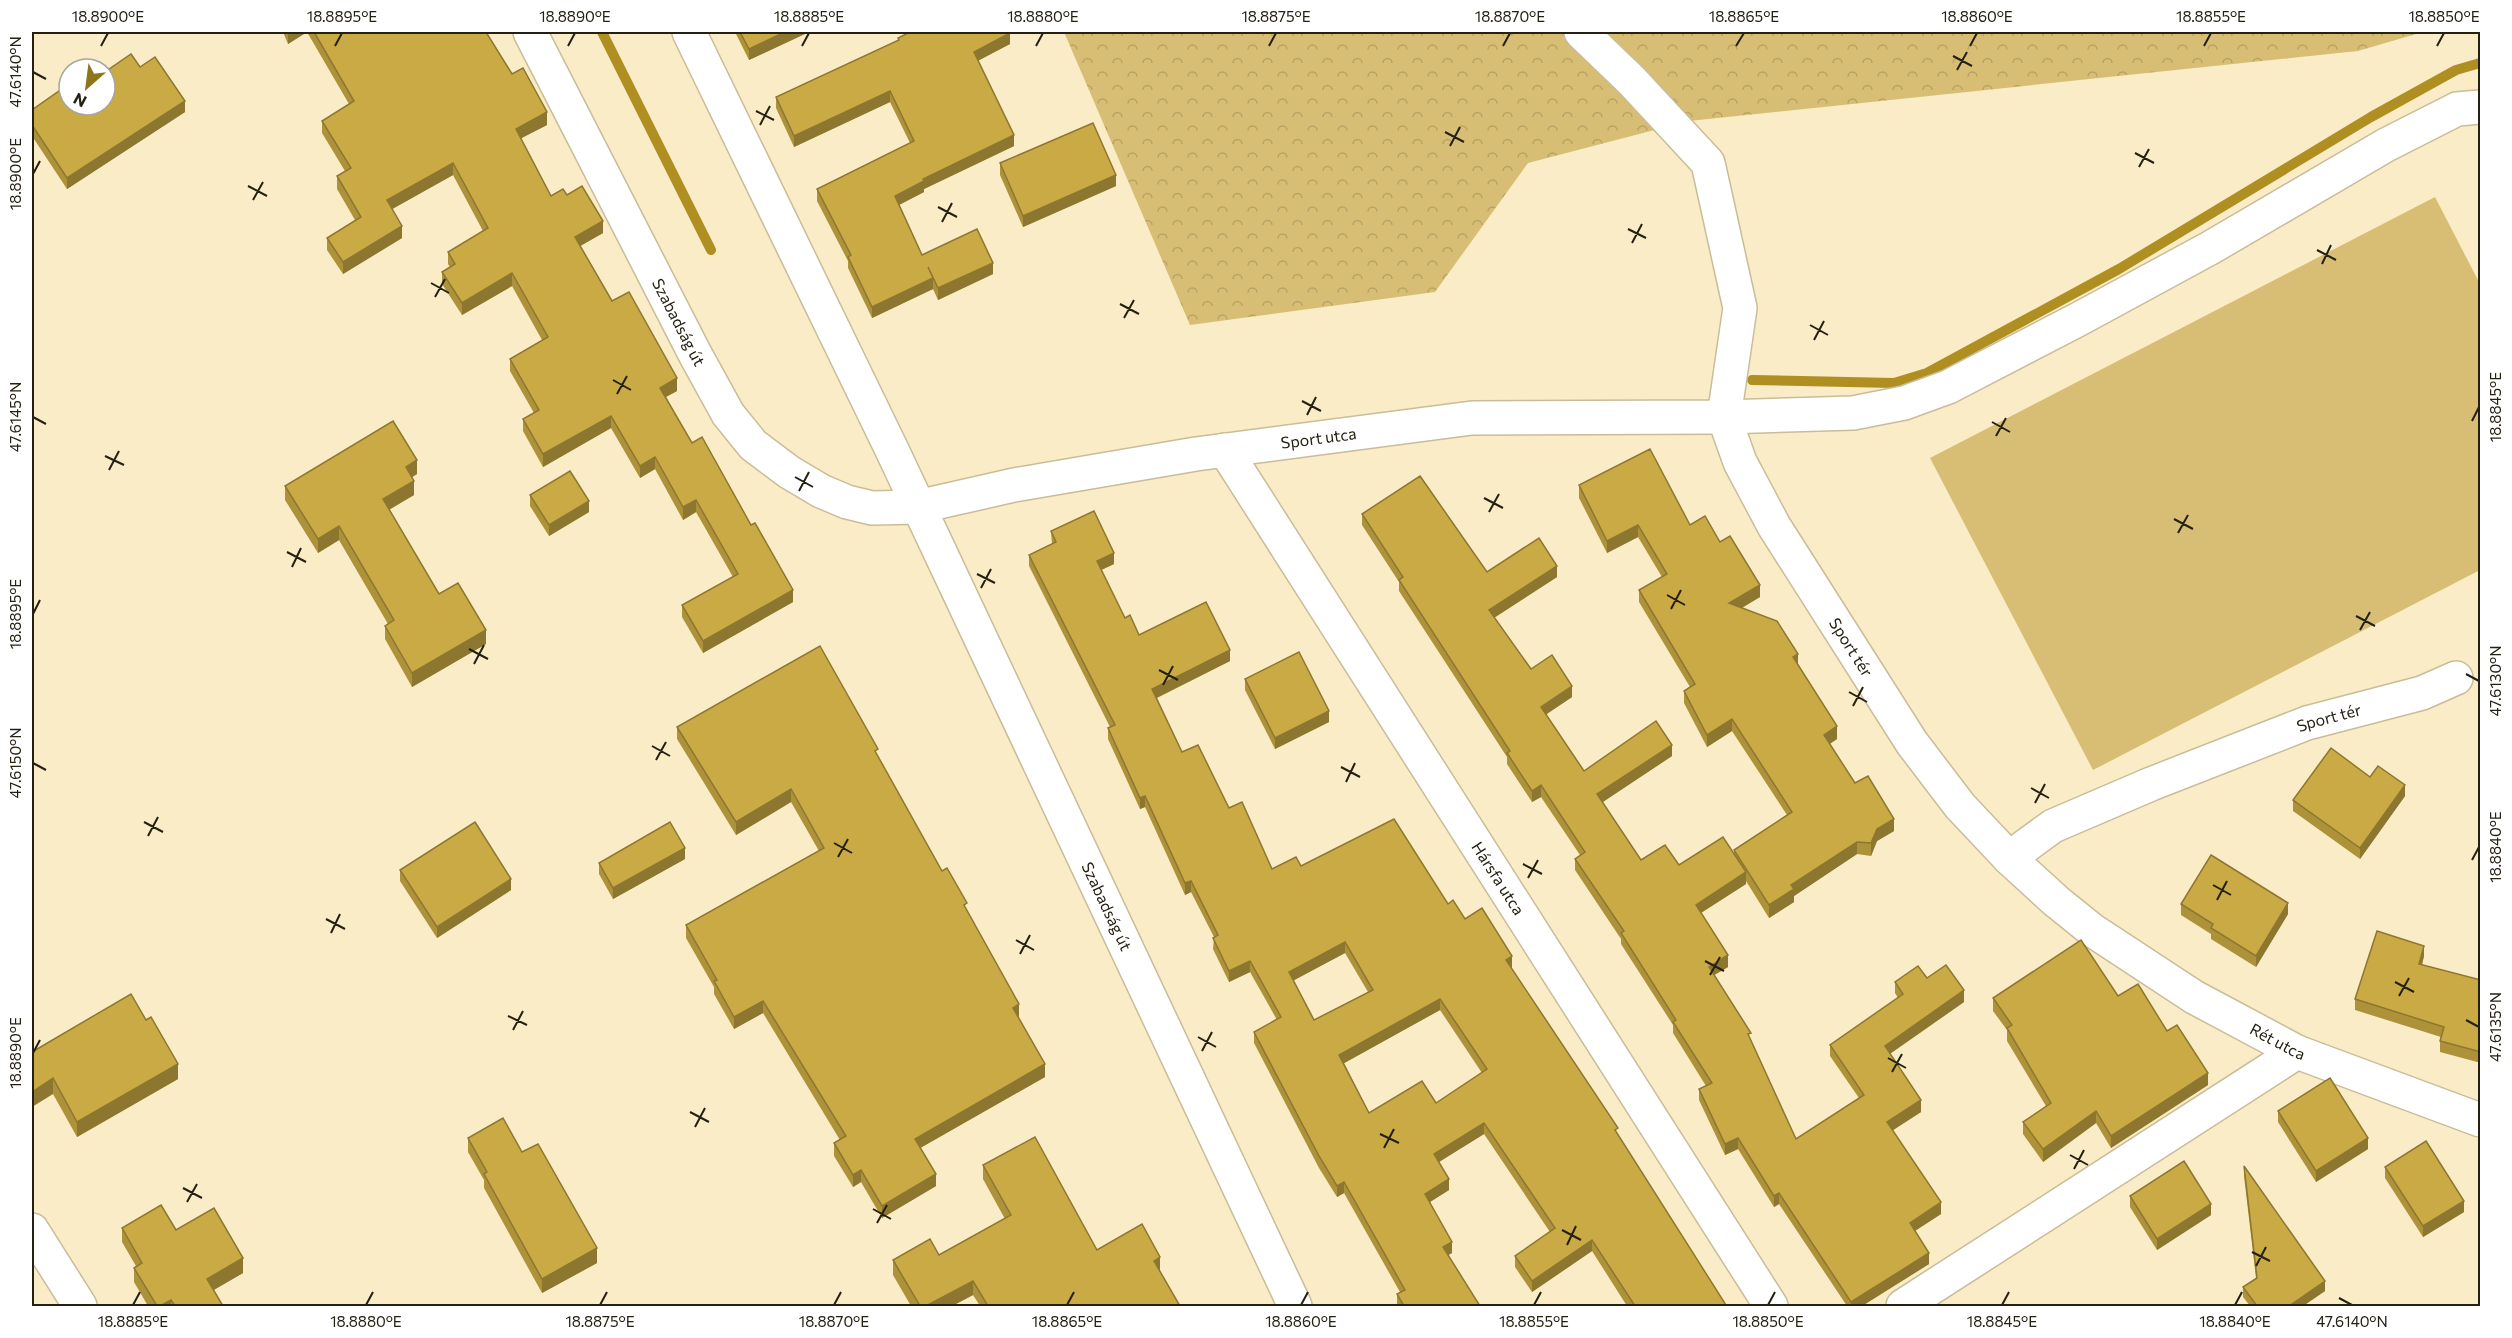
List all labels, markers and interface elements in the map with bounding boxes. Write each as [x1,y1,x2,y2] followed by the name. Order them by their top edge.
[72,7,144,25] text: 18.8900°E
[307,7,377,25] text: 18.8895°E
[539,7,611,25] text: 18.8890°E
[774,7,844,25] text: 18.8885°E
[1007,7,1079,25] text: 18.8880°E
[1241,7,1311,25] text: 18.8875°E
[1475,7,1545,25] text: 18.8870°E
[1709,7,1779,25] text: 18.8865°E
[1941,7,2013,25] text: 18.8860°E
[2176,7,2246,25] text: 18.8855°E
[2408,7,2480,25] text: 18.8850°E
[6,36,24,108] text: 47.6140°N
[57,57,117,117] north arrow
[70,89,89,112] text: N
[6,138,24,210] text: 18.8900°E
[649,275,710,369] street label: Szabadság út
[2486,372,2504,442] text: 18.8845°E
[6,382,24,452] text: 47.6145°N
[1280,423,1358,452] street label: Sport utca
[6,579,24,649] text: 18.8895°E
[1826,614,1877,680] street label: Sport tér
[2486,645,2504,717] text: 47.6130°N
[2294,699,2363,735] street label: Sport tér
[6,727,24,799] text: 47.6150°N
[2486,811,2504,883] text: 18.8840°E
[1468,838,1529,918] street label: Hársfa utca
[1078,859,1136,954] street label: Szabadság út
[2486,992,2504,1062] text: 47.6135°N
[6,1017,24,1089] text: 18.8890°E
[2247,1019,2308,1063] street label: Rét utca
[98,1312,168,1330] text: 18.8885°E
[330,1312,402,1330] text: 18.8880°E
[565,1312,635,1330] text: 18.8875°E
[799,1312,869,1330] text: 18.8870°E
[1032,1312,1102,1330] text: 18.8865°E
[1265,1312,1337,1330] text: 18.8860°E
[1499,1312,1569,1330] text: 18.8855°E
[1732,1312,1804,1330] text: 18.8850°E
[1967,1312,2037,1330] text: 18.8845°E
[2199,1312,2271,1330] text: 18.8840°E
[2316,1312,2388,1330] text: 47.6140°N

